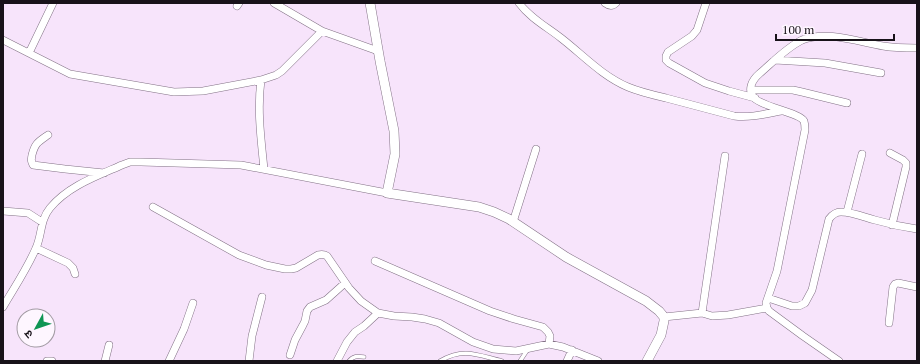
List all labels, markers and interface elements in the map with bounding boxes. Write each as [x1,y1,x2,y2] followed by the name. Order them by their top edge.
[776,16,894,42] scale bar
[782,22,815,37] text: 100 m
[16,308,56,348] north arrow
[21,327,36,341] text: उ

